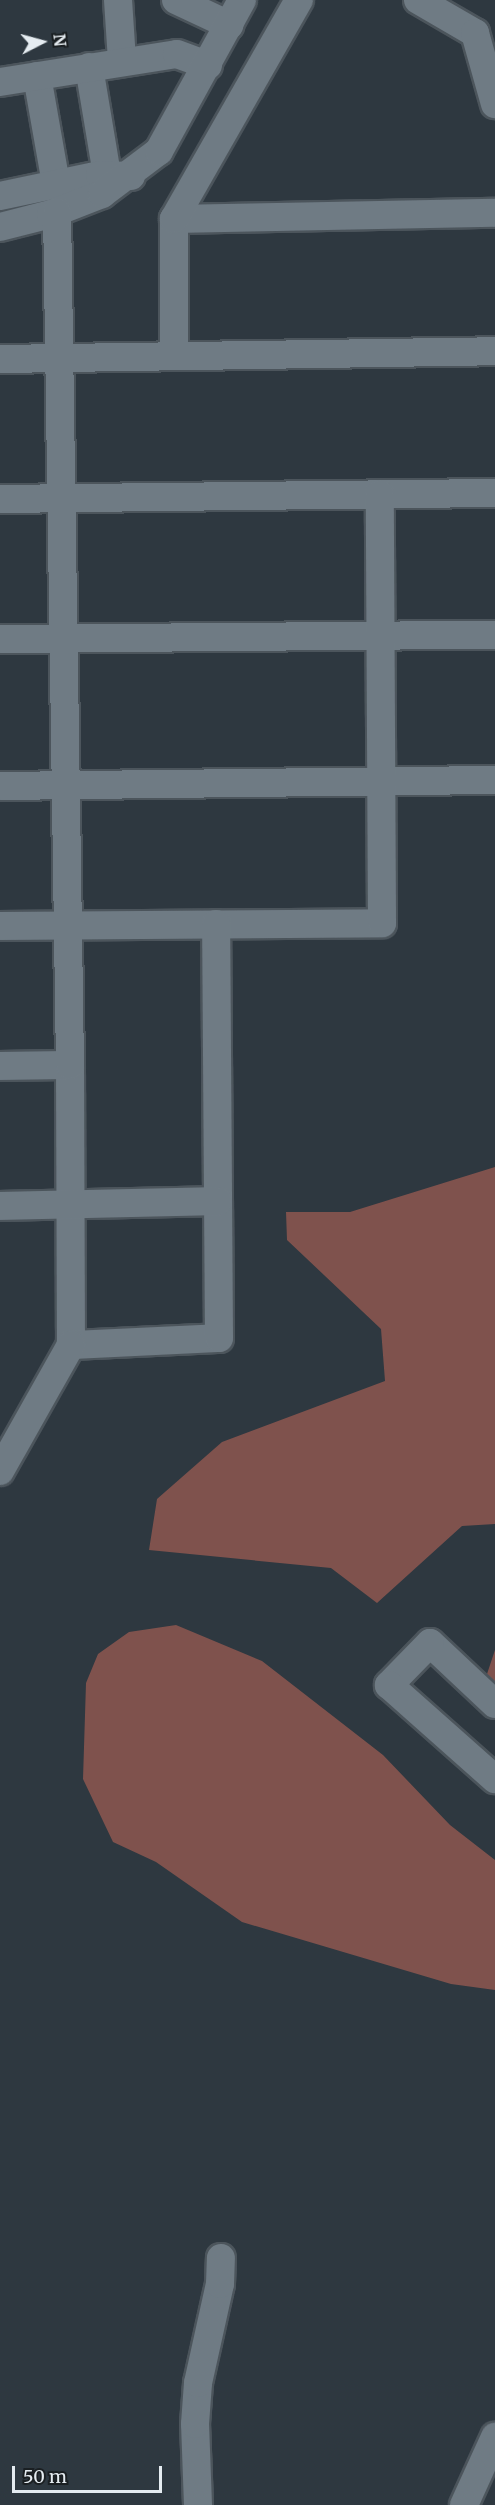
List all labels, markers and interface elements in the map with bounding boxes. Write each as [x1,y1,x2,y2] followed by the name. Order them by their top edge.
[12,12,72,72] north arrow
[49,33,71,47] text: N
[15,2454,165,2492] scale bar
[23,2465,67,2488] text: 50 m

